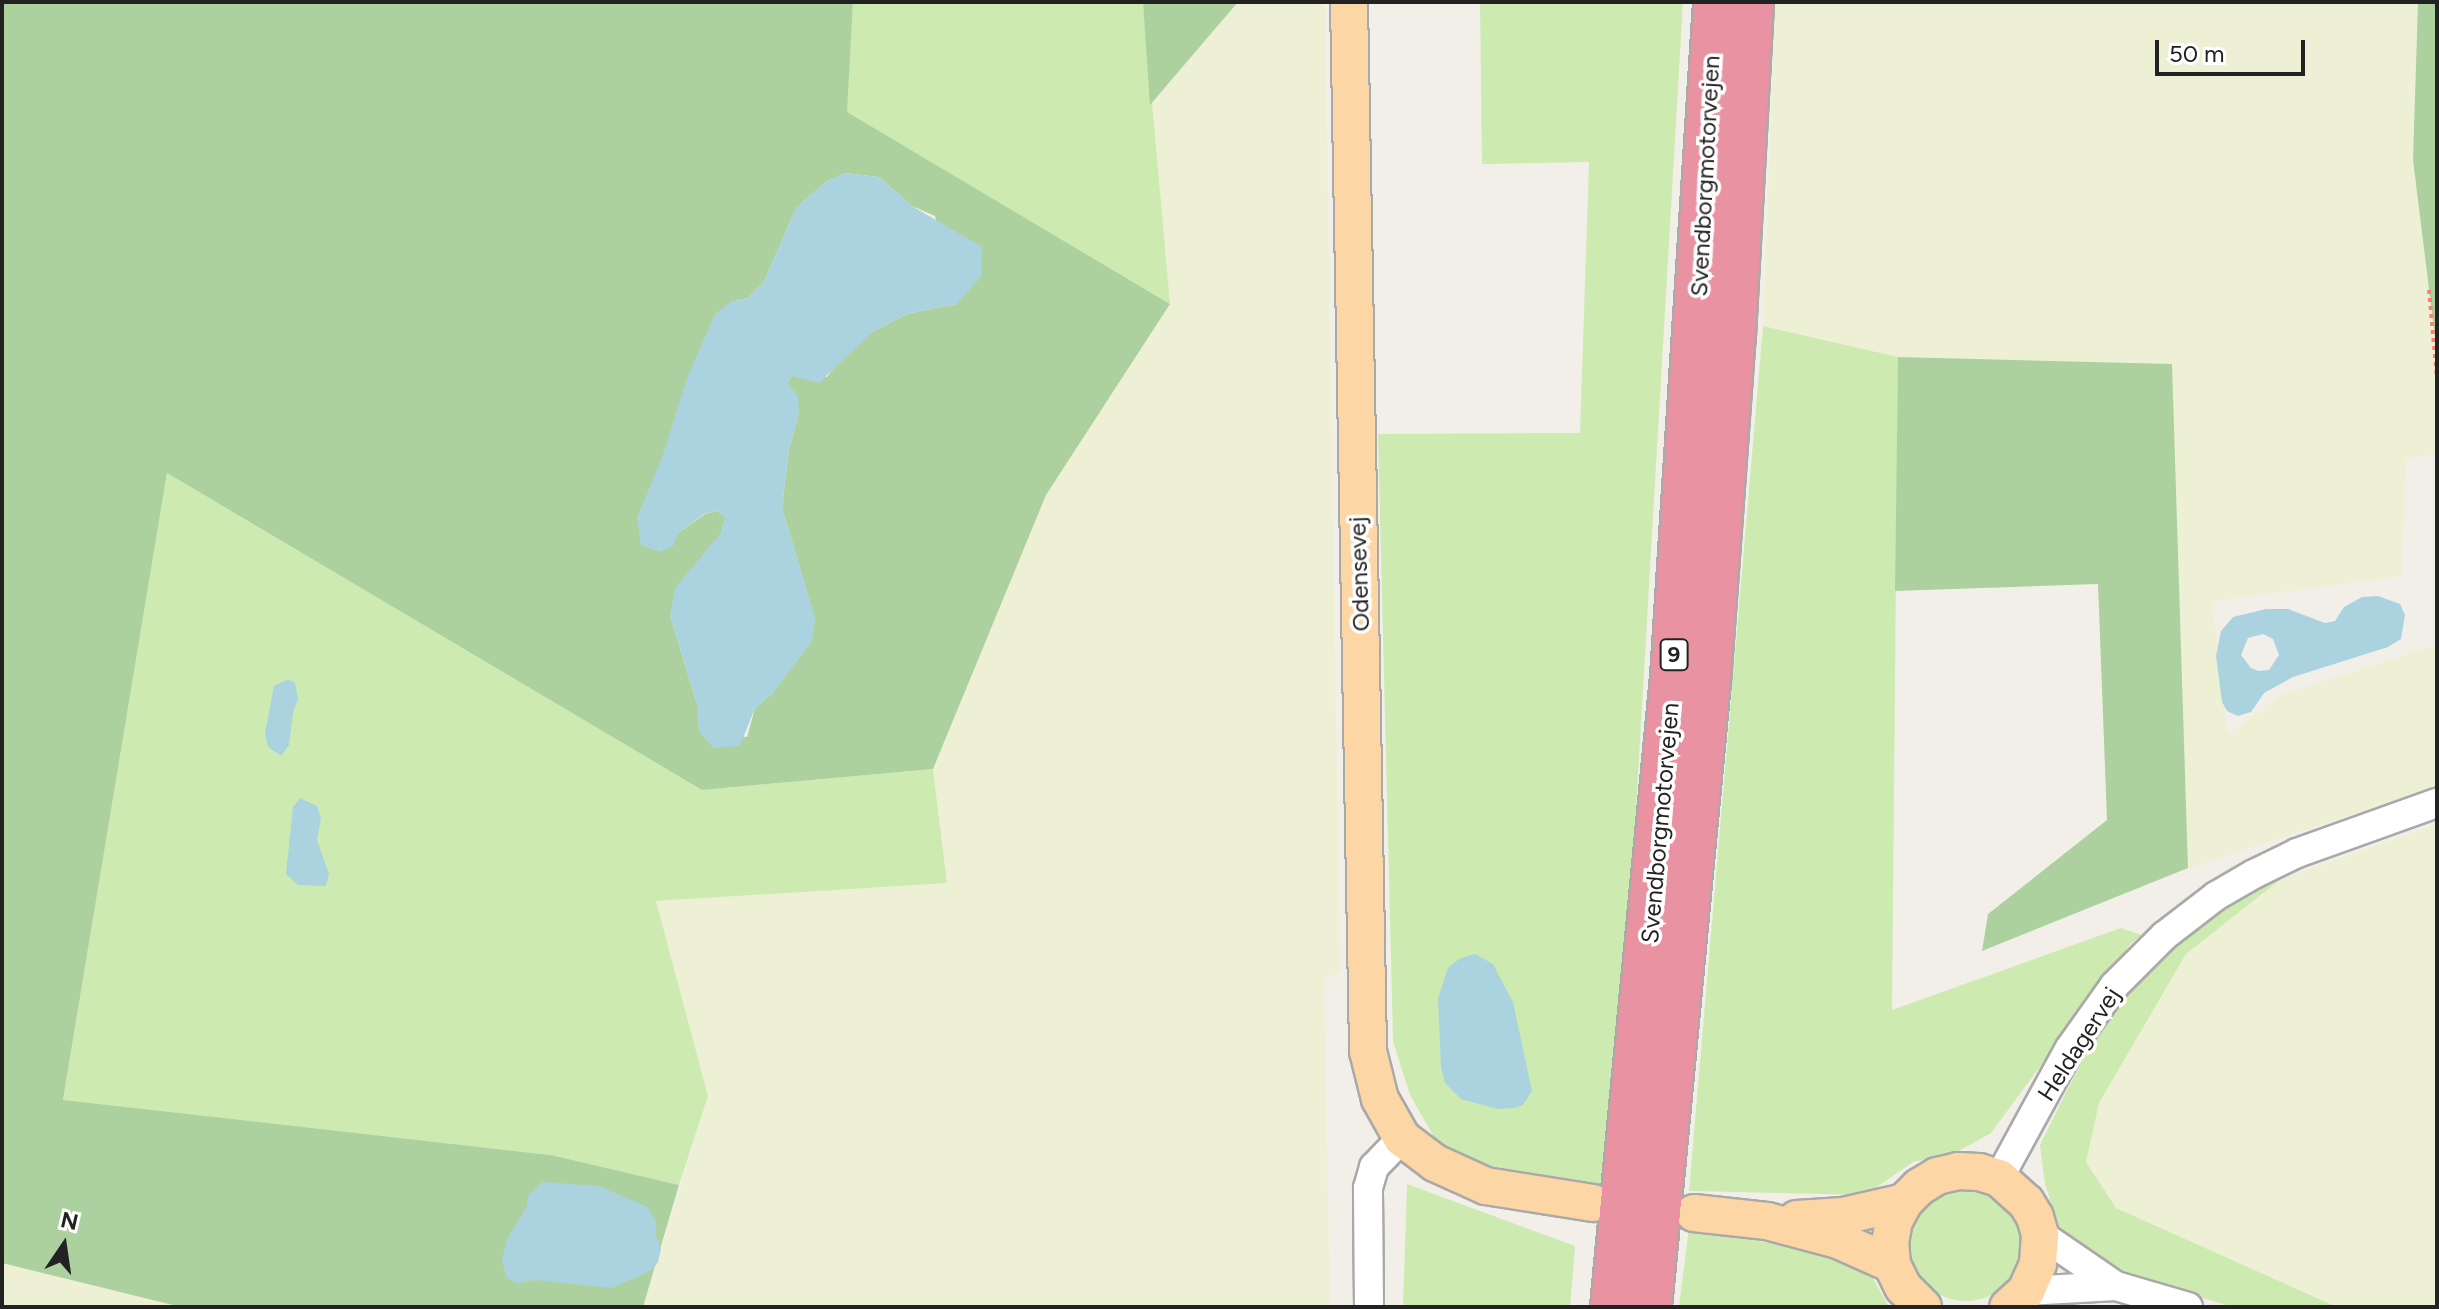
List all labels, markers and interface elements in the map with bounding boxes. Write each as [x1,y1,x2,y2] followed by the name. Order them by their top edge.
[2159,24,2309,74] scale bar
[2169,39,2225,68] text: 50 m
[1684,55,1726,297] street label: Svendborgmotorvejen
[1343,516,1375,632] street label: Odensevej
[1658,637,1690,673] road number: 9
[1635,702,1685,944] street label: Svendborgmotorvejen
[2032,982,2126,1106] street label: Heldagervej
[24,1205,104,1285] north arrow
[58,1206,81,1236] text: N

